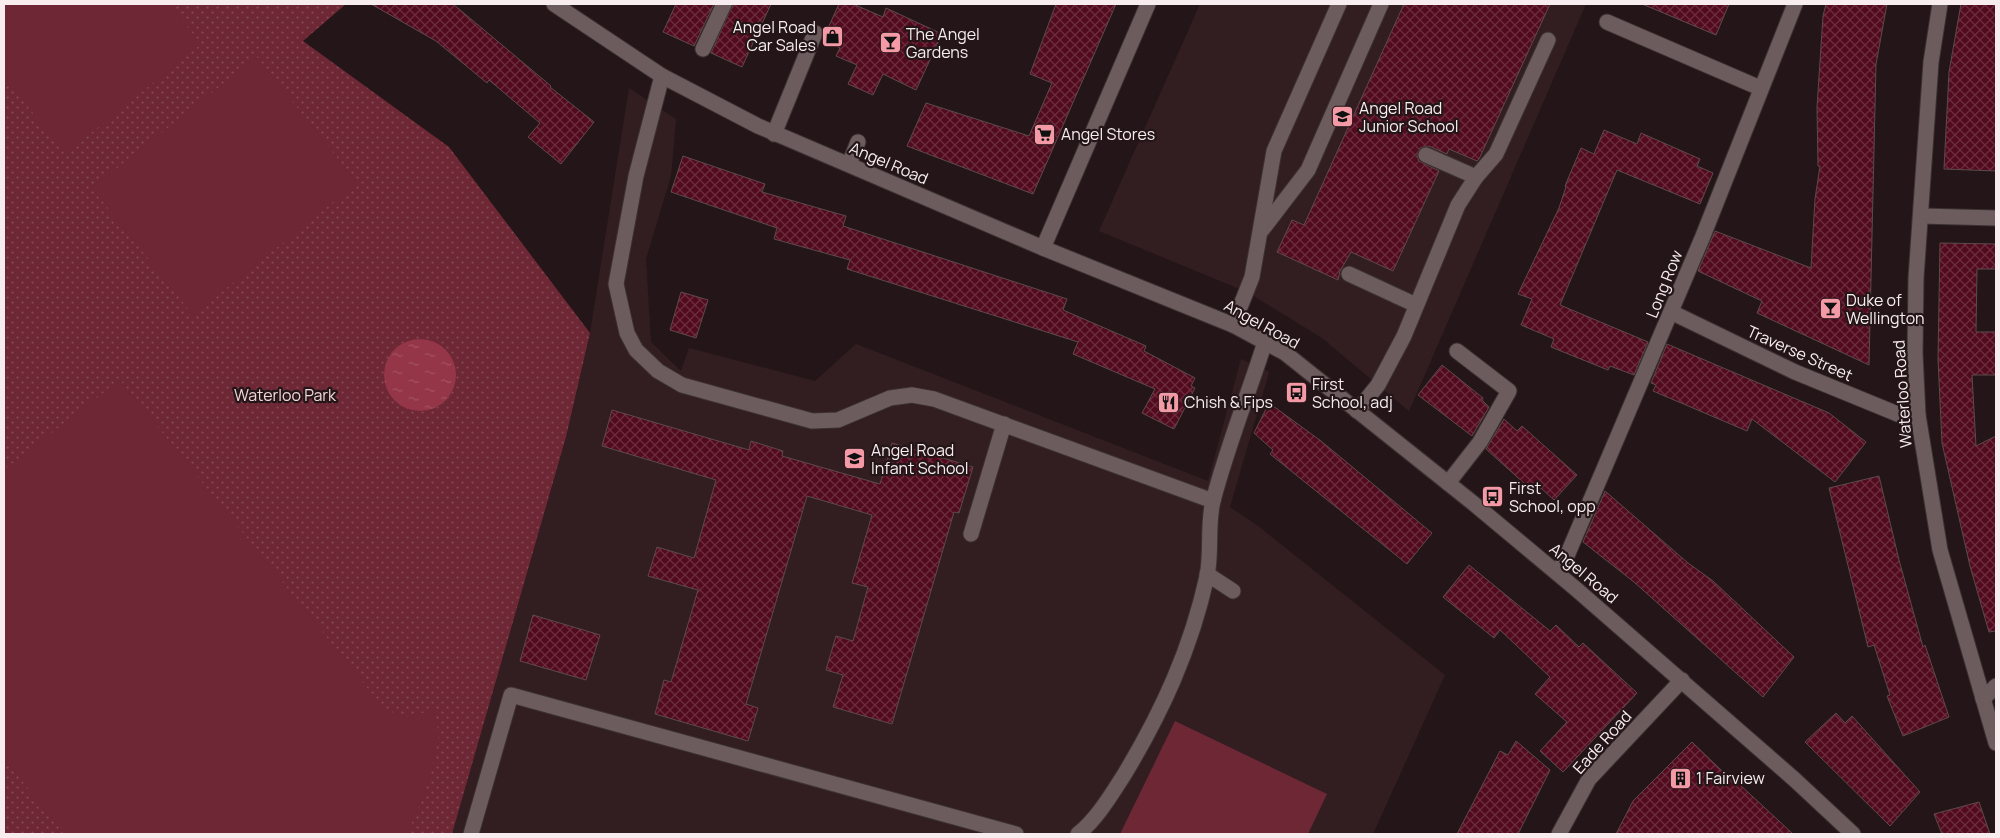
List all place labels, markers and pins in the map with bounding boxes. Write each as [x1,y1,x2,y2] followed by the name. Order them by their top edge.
[733,16,816,56] place label: Angel Road Car Sales
[906,23,980,63] place label: The Angel Gardens
[820,24,844,48] shop icon: Angel Road Car Sales
[878,31,902,55] bar icon: The Angel Gardens
[1359,97,1458,137] place label: Angel Road Junior School
[1331,105,1355,129] school or university icon: Angel Road Junior School
[1033,122,1057,146] supermarket icon: Angel Stores
[1061,123,1155,145] place label: Angel Stores
[1846,289,1925,329] place label: Duke of Wellington
[1818,297,1842,321] bar icon: Duke of Wellington
[1312,373,1393,413] place label: First School, adj
[1284,381,1308,405] bus stop icon: First School, adj
[1156,390,1180,414] restaurant icon: Chish & Fips
[1184,391,1273,413] place label: Chish & Fips
[871,439,969,479] place label: Angel Road Infant School
[843,447,867,471] school or university icon: Angel Road Infant School
[1509,477,1596,517] place label: First School, opp
[1481,485,1505,509] bus stop icon: First School, opp
[1668,766,1692,790] building icon: 1 Fairview
[1696,767,1765,789] place label: 1 Fairview

